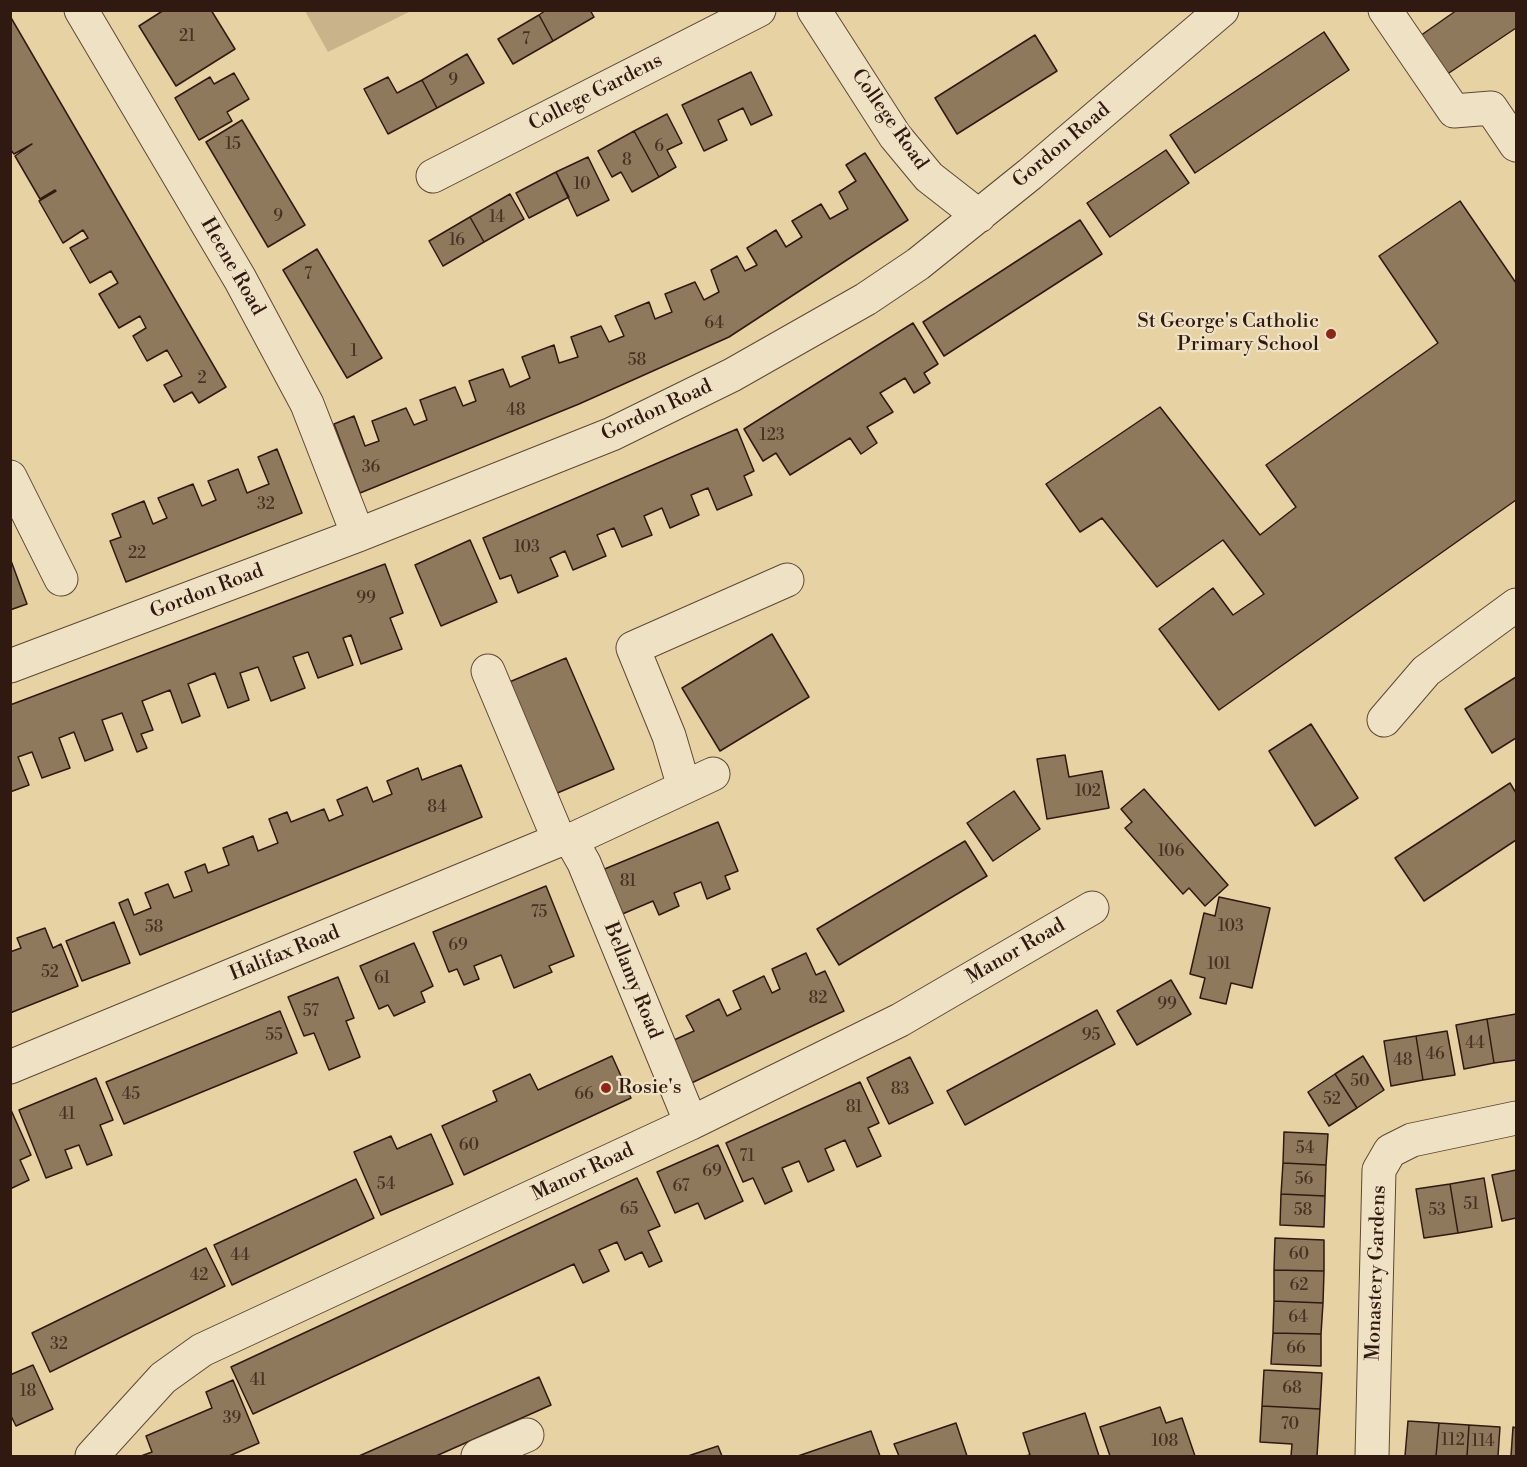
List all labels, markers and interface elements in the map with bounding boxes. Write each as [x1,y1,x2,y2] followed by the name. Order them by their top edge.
[179,27,195,47] house number: 21
[522,30,530,50] house number: 7
[525,49,667,137] street label: College Gardens
[845,65,933,175] street label: College Road
[448,71,458,91] house number: 9
[1009,98,1115,194] street label: Gordon Road
[225,135,241,155] house number: 15
[654,137,664,157] house number: 6
[622,151,632,171] house number: 8
[574,175,590,195] house number: 10
[273,207,283,227] house number: 9
[489,208,505,228] house number: 14
[194,214,270,320] street label: Heene Road
[449,231,465,251] house number: 16
[304,265,312,285] house number: 7
[1137,310,1319,357] place label: St George's Catholic Primary School
[704,314,724,334] house number: 64
[1324,327,1338,341] marker: St George's Catholic Primary School
[351,342,357,362] house number: 1
[628,351,646,371] house number: 58
[197,369,207,389] house number: 2
[598,375,716,447] street label: Gordon Road
[506,401,526,421] house number: 48
[759,426,785,446] house number: 123
[362,458,380,478] house number: 36
[257,495,275,515] house number: 32
[514,538,540,558] house number: 103
[128,544,146,564] house number: 22
[147,559,267,625] street label: Gordon Road
[356,589,376,609] house number: 99
[1075,782,1101,802] house number: 102
[427,798,447,818] house number: 84
[1158,842,1184,862] house number: 106
[620,872,636,892] house number: 81
[531,903,547,923] house number: 75
[962,914,1070,990] street label: Manor Road
[1218,917,1244,937] house number: 103
[145,918,163,938] house number: 58
[598,919,666,1043] street label: Bellamy Road
[226,921,344,987] street label: Halifax Road
[448,936,468,956] house number: 69
[1207,955,1231,975] house number: 101
[41,963,59,983] house number: 52
[374,969,390,989] house number: 61
[809,989,827,1009] house number: 82
[1157,995,1177,1015] house number: 99
[303,1002,319,1022] house number: 57
[265,1026,283,1046] house number: 55
[1082,1026,1100,1046] house number: 95
[1465,1034,1485,1054] house number: 44
[1425,1045,1445,1065] house number: 46
[1393,1051,1413,1071] house number: 48
[1350,1072,1370,1092] house number: 50
[618,1076,682,1100] place label: Rosie's
[891,1080,909,1100] house number: 83
[599,1081,613,1095] marker: Rosie's
[122,1085,140,1105] house number: 45
[574,1085,594,1105] house number: 66
[1323,1090,1341,1110] house number: 52
[846,1098,862,1118] house number: 81
[59,1105,75,1125] house number: 41
[459,1136,479,1156] house number: 60
[528,1139,638,1207] street label: Manor Road
[1296,1139,1314,1159] house number: 54
[739,1147,755,1167] house number: 71
[702,1162,722,1182] house number: 69
[1295,1170,1313,1190] house number: 56
[377,1175,395,1195] house number: 54
[673,1177,689,1197] house number: 67
[1362,1185,1392,1361] street label: Monastery Gardens
[1463,1195,1479,1215] house number: 51
[620,1200,638,1220] house number: 65
[1294,1201,1312,1221] house number: 58
[1428,1201,1446,1221] house number: 53
[1289,1245,1309,1265] house number: 60
[230,1246,250,1266] house number: 44
[190,1266,208,1286] house number: 42
[1290,1276,1308,1296] house number: 62
[1288,1308,1308,1328] house number: 64
[50,1335,68,1355] house number: 32
[1286,1339,1306,1359] house number: 66
[250,1371,266,1391] house number: 41
[1282,1379,1302,1399] house number: 68
[20,1382,36,1402] house number: 18
[223,1409,241,1429] house number: 39
[1281,1415,1299,1435] house number: 70
[1441,1431,1465,1451] house number: 112
[1152,1432,1178,1452] house number: 108
[1471,1432,1495,1452] house number: 114

